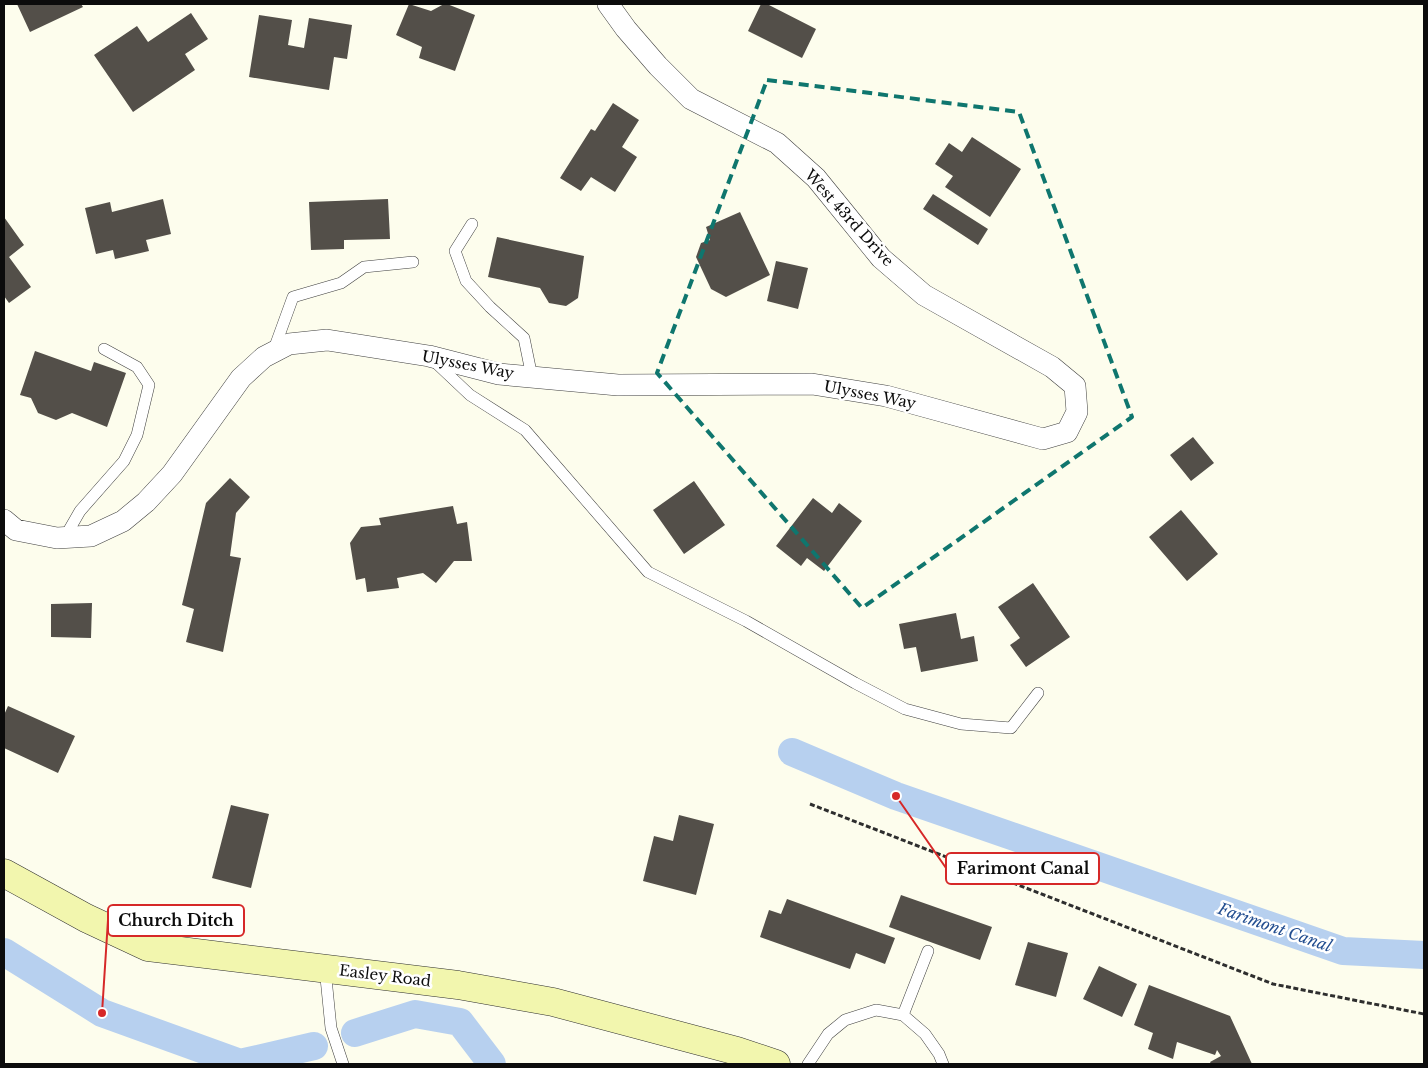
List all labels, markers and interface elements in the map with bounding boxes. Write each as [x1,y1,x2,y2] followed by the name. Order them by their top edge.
[800,164,898,270] street label: West 43rd Drive
[420,346,516,383] street label: Ulysses Way
[822,376,918,413] street label: Ulysses Way
[946,853,1099,884] callout: Farimont Canal
[957,858,1090,878] text: Farimont Canal
[1214,898,1336,956] water label: Farimont Canal
[108,905,244,936] callout: Church Ditch
[118,910,234,930] text: Church Ditch
[338,960,432,991] street label: Easley Road

